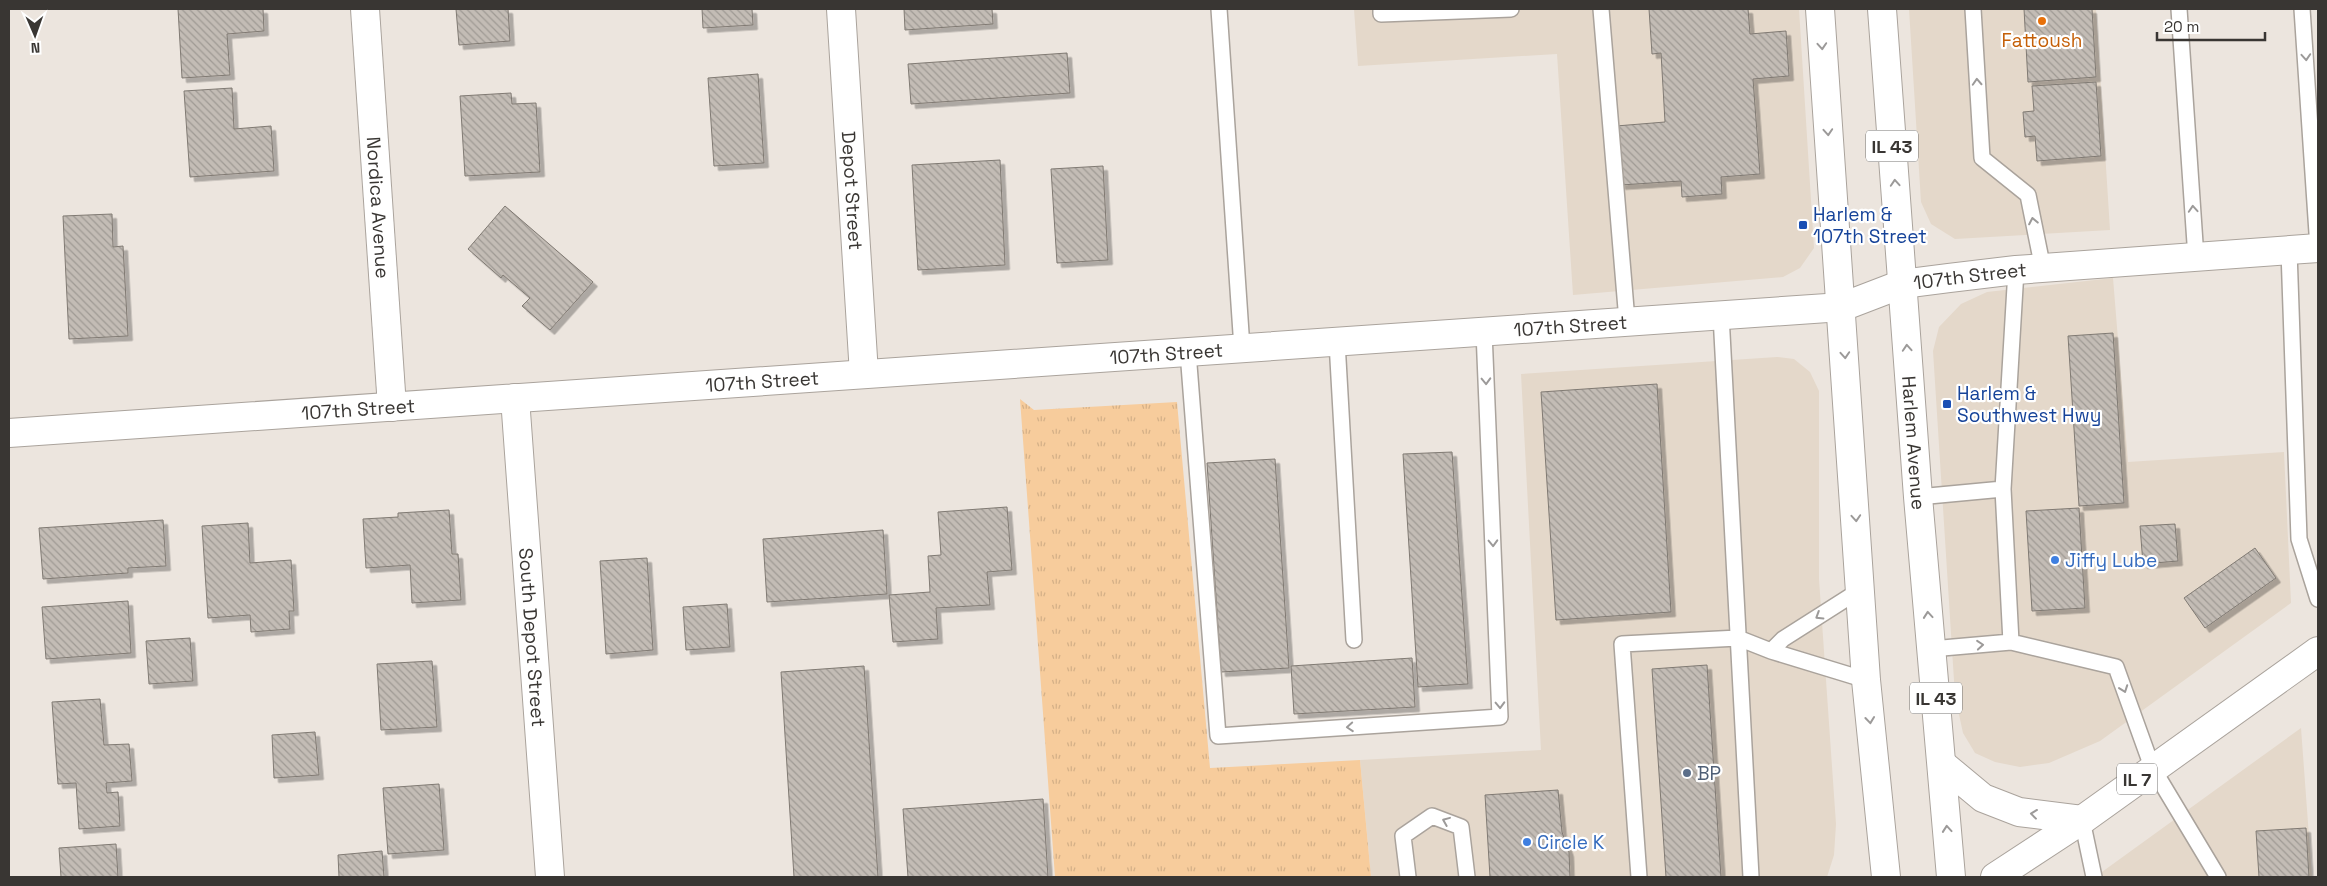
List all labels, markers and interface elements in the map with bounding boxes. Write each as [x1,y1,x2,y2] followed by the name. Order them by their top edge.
[10,10,60,60] north arrow
[2157,10,2264,42] scale bar
[2036,15,2048,27] marker: Fattoush
[2164,17,2199,36] text: 20 m
[2002,28,2082,53] place label: Fattoush
[30,39,40,57] text: N
[1817,42,1828,50] one-way arrow
[2300,54,2311,62] one-way arrow
[1971,77,1982,85] one-way arrow
[1823,128,1834,136] one-way arrow
[836,130,869,251] street label: Depot Street
[1866,130,1918,162] road number: IL 43
[361,136,396,279] street label: Nordica Avenue
[1889,179,1900,187] one-way arrow
[1813,202,1927,249] place label: Harlem & 107th Street
[2187,205,2198,213] one-way arrow
[2029,217,2039,225] one-way arrow
[1797,219,1809,231] marker: Harlem & 107th Street
[1912,257,2027,295] street label: 107th Street
[1513,309,1628,342] street label: 107th Street
[1109,337,1224,370] street label: 107th Street
[1901,344,1912,352] one-way arrow
[1839,352,1850,360] one-way arrow
[705,365,820,398] street label: 107th Street
[1897,375,1932,511] street label: Harlem Avenue
[1481,377,1491,385] one-way arrow
[1957,381,2101,428] place label: Harlem & Southwest Hwy
[300,393,416,425] street label: 107th Street
[1941,398,1953,410] marker: Harlem & Southwest Hwy
[1850,514,1861,522] one-way arrow
[1488,540,1498,547] one-way arrow
[513,547,552,728] street label: South Depot Street
[2065,548,2157,573] place label: Jiffy Lube
[2049,554,2061,566] marker: Jiffy Lube
[1816,609,1825,619] one-way arrow
[1923,610,1934,618] one-way arrow
[1976,640,1984,651] one-way arrow
[1910,682,1962,714] road number: IL 43
[2118,684,2128,693] one-way arrow
[1495,702,1505,709] one-way arrow
[1864,716,1875,724] one-way arrow
[1346,721,1354,732] one-way arrow
[1697,761,1721,786] place label: BP
[2117,764,2157,794] road number: IL 7
[1681,767,1693,779] marker: BP
[2029,809,2037,820] one-way arrow
[1442,817,1451,828] one-way arrow
[1942,824,1953,832] one-way arrow
[1537,830,1605,855] place label: Circle K
[1521,836,1533,848] marker: Circle K

